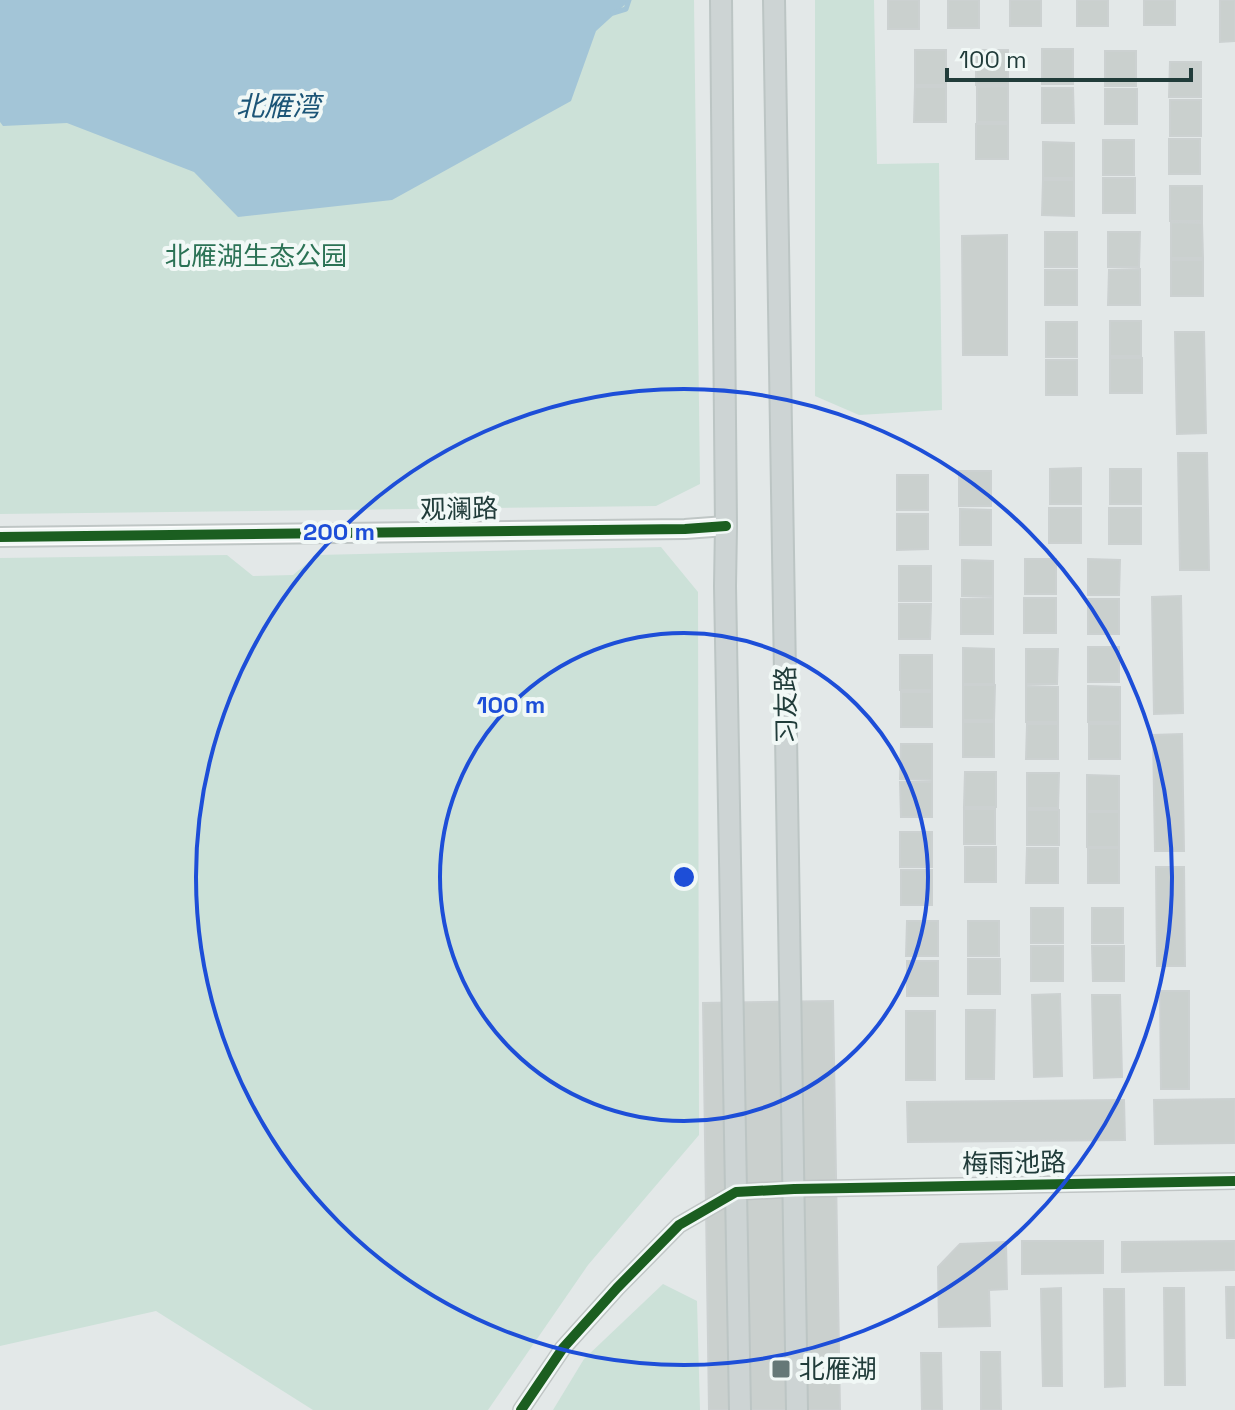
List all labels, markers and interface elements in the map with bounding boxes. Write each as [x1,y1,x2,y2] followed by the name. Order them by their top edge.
[947,32,1191,82] scale bar
[959,44,1027,75] text: 100 m
[236,88,324,124] water label: 北雁湾
[165,239,347,273] park label: 北雁湖生态公园
[420,491,498,527] street label: 观澜路
[303,516,375,547] text: 200 m
[768,666,804,744] street label: 习友路
[477,689,545,720] text: 100 m
[670,863,698,891] centre of rings
[962,1145,1066,1181] street label: 梅雨池路
[799,1352,877,1386] place label: 北雁湖
[770,1358,792,1380] marker: 北雁湖

